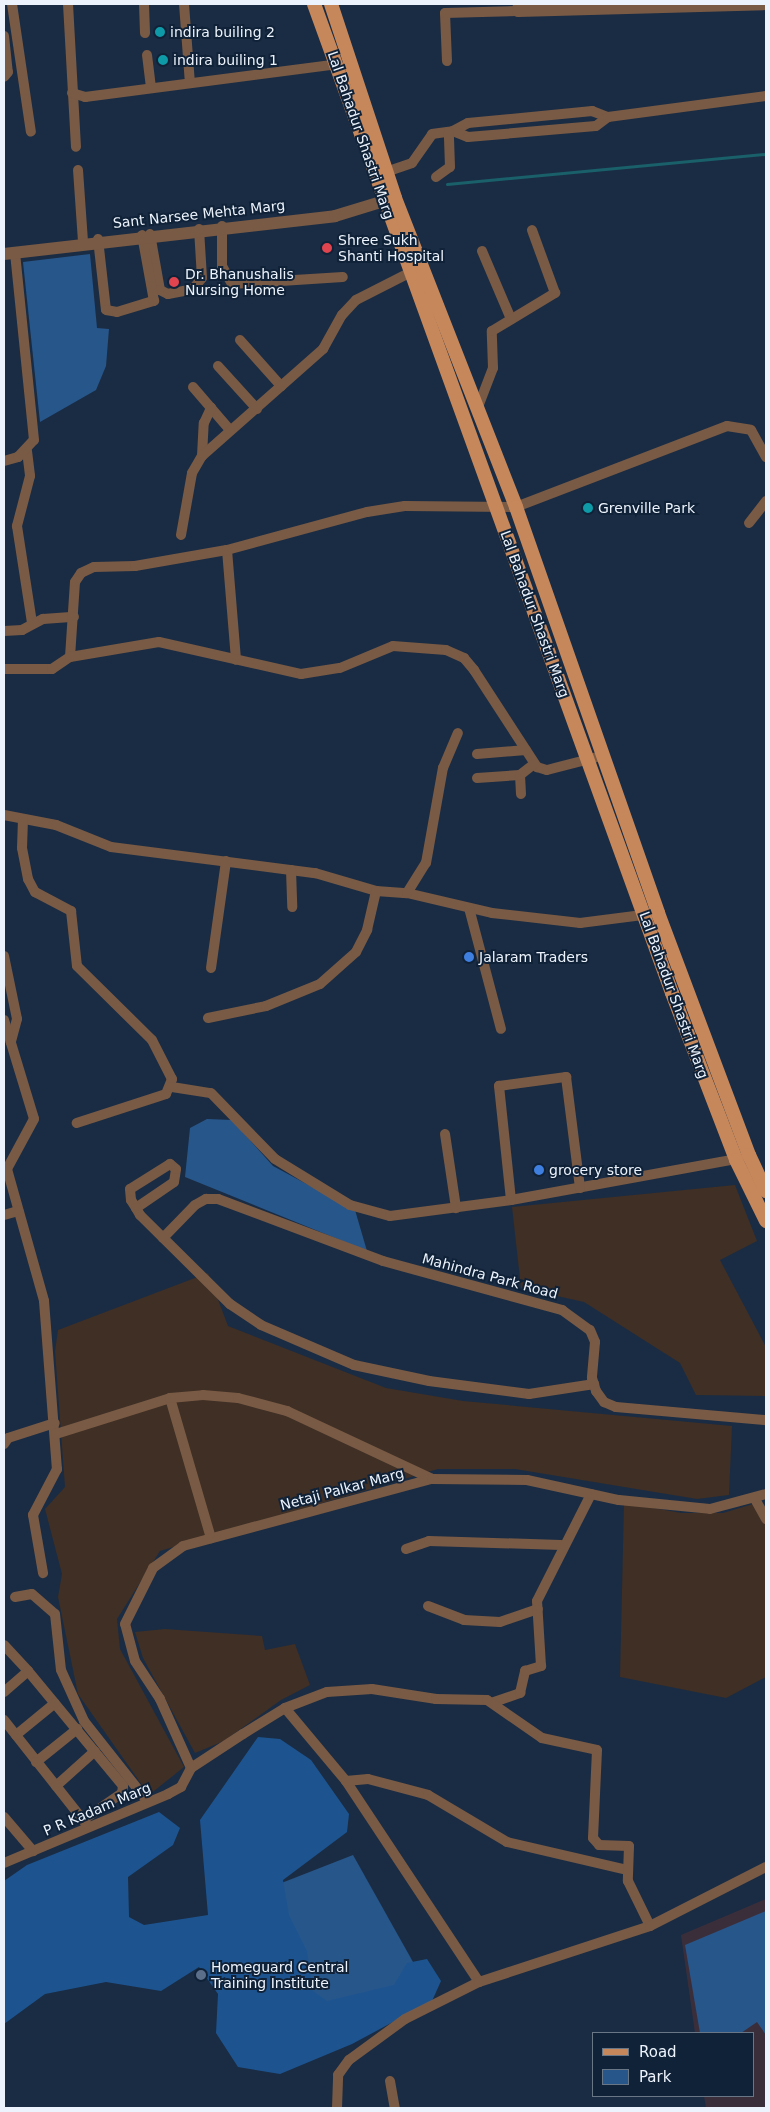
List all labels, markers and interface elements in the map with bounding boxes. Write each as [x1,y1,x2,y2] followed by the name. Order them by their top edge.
[170,24,275,40] place label: indira builing 2
[154,26,166,38] marker: indira builing 2
[324,49,398,221] street label: Lal Bahadur Shastri Marg
[173,52,278,68] place label: indira builing 1
[157,54,169,66] marker: indira builing 1
[112,197,286,231] street label: Sant Narsee Mehta Marg
[338,232,444,264] place label: Shree Sukh Shanti Hospital
[320,241,334,255] marker: Shree Sukh Shanti Hospital
[185,266,294,298] place label: Dr. Bhanushalis Nursing Home
[167,275,181,289] marker: Dr. Bhanushalis Nursing Home
[598,500,695,516] place label: Grenville Park
[582,502,594,514] marker: Grenville Park
[497,528,573,700] street label: Lal Bahadur Shastri Marg
[636,909,712,1081] street label: Lal Bahadur Shastri Marg
[479,949,588,965] place label: Jalaram Traders
[463,951,475,963] marker: Jalaram Traders
[549,1162,642,1178] place label: grocery store
[533,1164,545,1176] marker: grocery store
[420,1250,560,1302] street label: Mahindra Park Road
[278,1464,406,1514] street label: Netaji Palkar Marg
[41,1779,153,1839] street label: P R Kadam Marg
[211,1959,349,1991] place label: Homeguard Central Training Institute
[195,1969,207,1981] marker: Homeguard Central Training Institute
[592,2032,755,2097] legend
[639,2043,677,2061] text: Road
[639,2068,671,2086] text: Park

